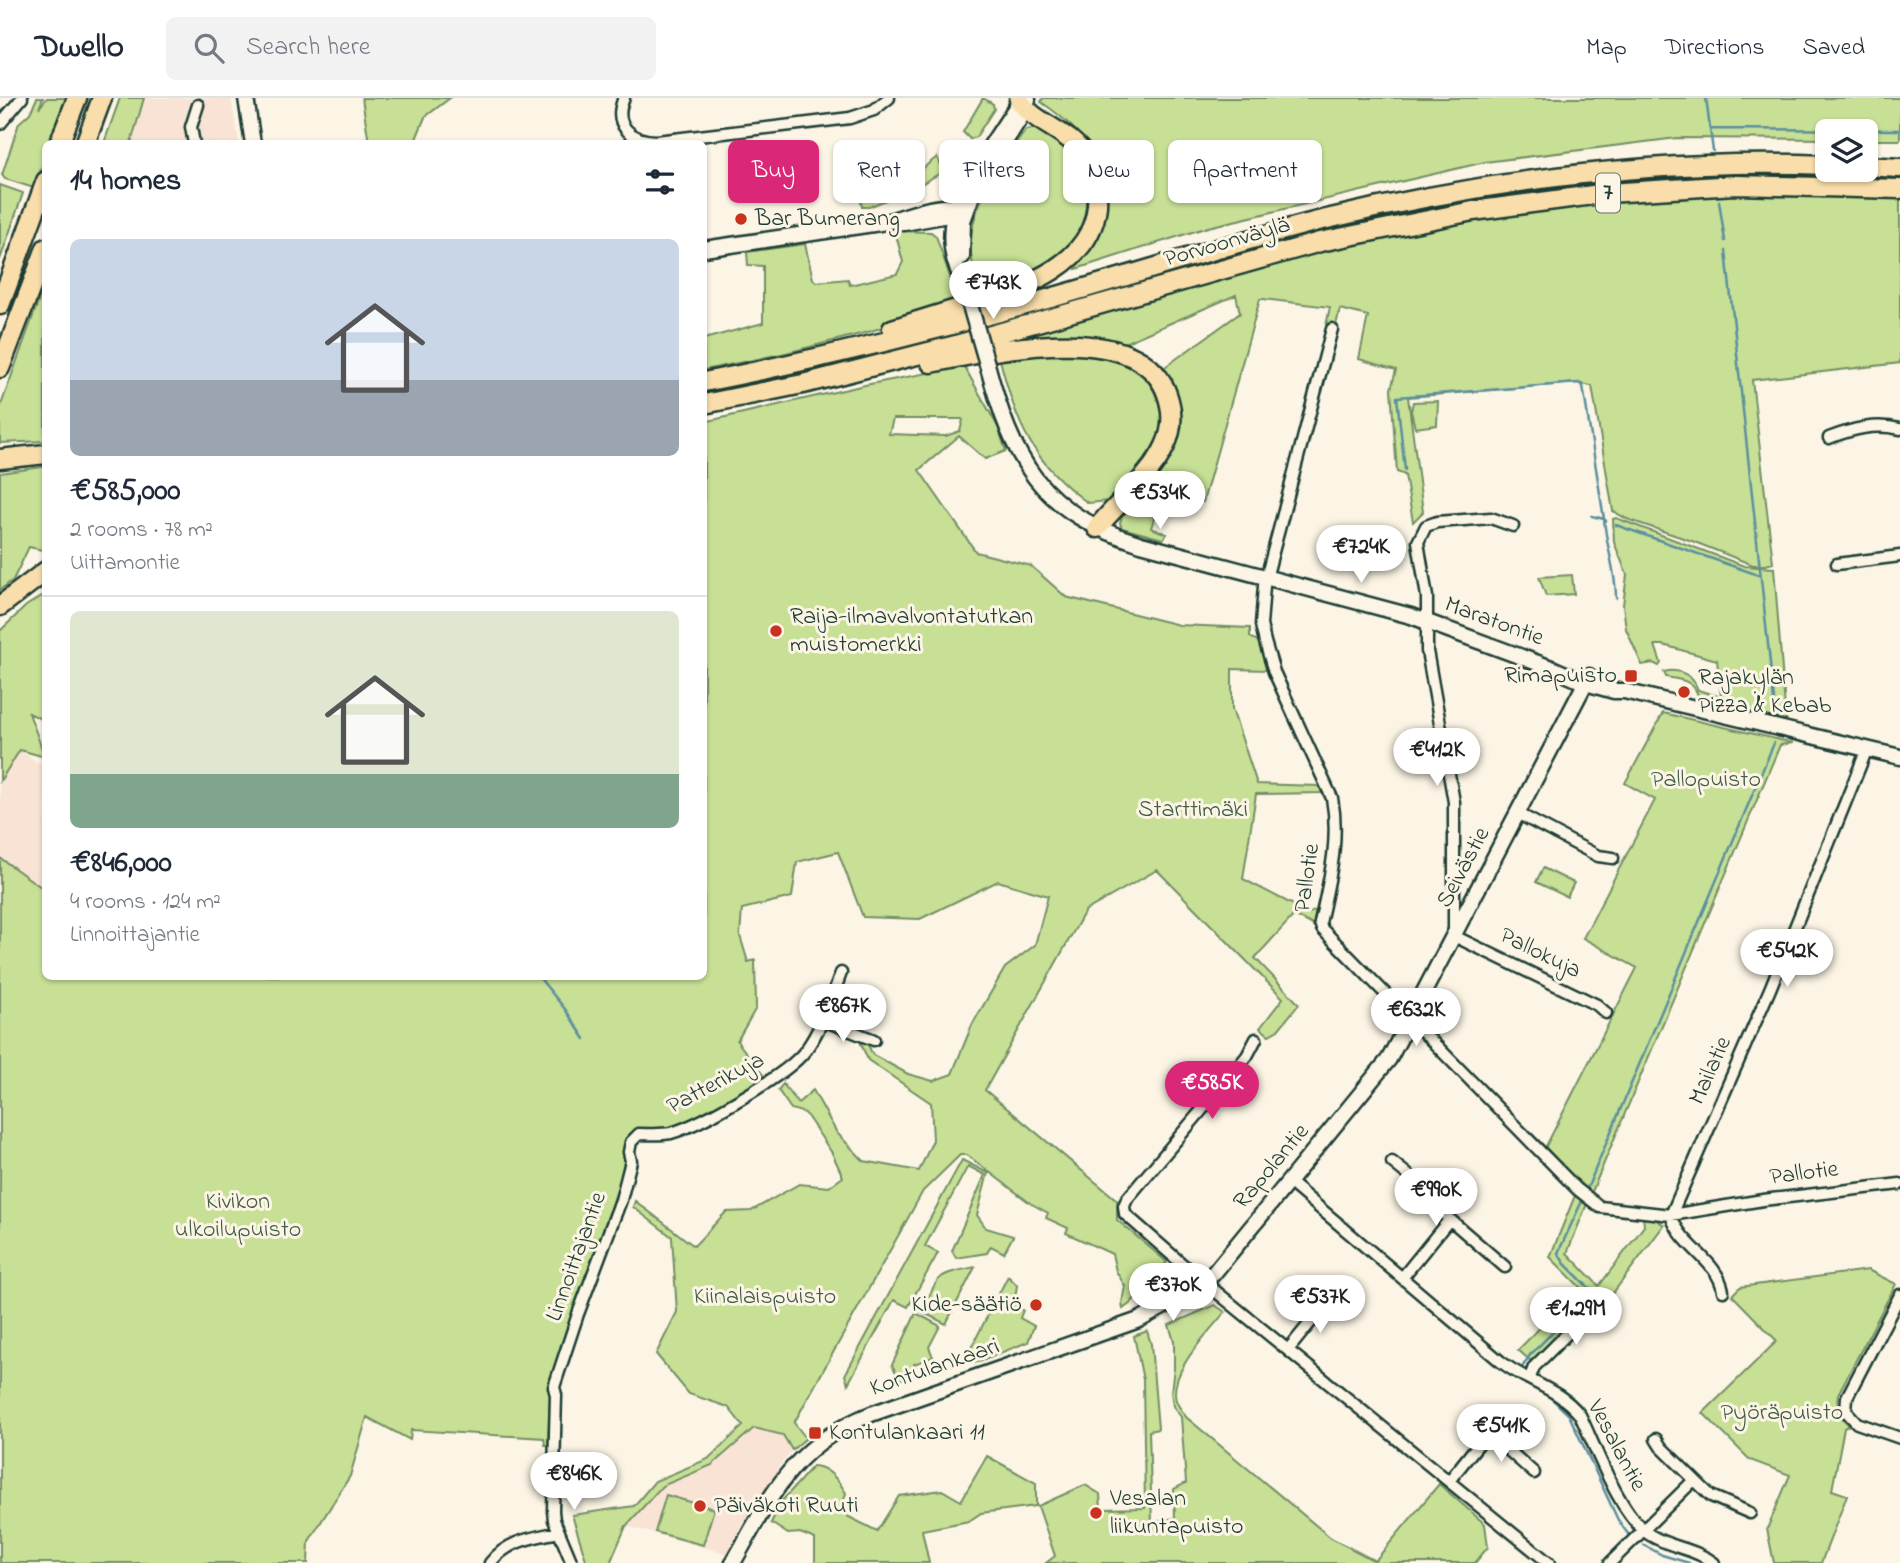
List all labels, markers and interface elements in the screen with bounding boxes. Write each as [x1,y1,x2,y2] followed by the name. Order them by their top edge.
[166,17,656,80] search box
[35,24,124,72] text: Dwello
[190,29,228,67] icon: search
[246,29,370,67] text: Search here
[1586,31,1627,66] text: Map
[1665,31,1764,66] text: Directions
[1802,31,1865,66] text: Saved
[1815,119,1878,182] map controls
[1815,119,1878,182] button: layers
[728,140,819,203] chip: Buy
[833,140,925,203] chip: Rent
[939,140,1049,203] chip: Filters
[1063,140,1154,203] chip: New
[1168,140,1322,203] chip: Apartment
[70,160,181,204] text: 14 homes
[641,163,679,201] icon: filters
[1596,174,1620,212] road number: 7
[754,202,900,237] place label: Bar Bumerang
[1160,208,1294,279] street label: Porvoonväylä
[733,211,749,227] marker: Bar Bumerang
[944,262,1042,321] pin: €743K
[965,267,1021,300] text: €743K
[312,285,438,411] icon: home
[70,470,181,514] text: €585,000
[1111,472,1209,531] pin: €534K
[1130,477,1190,510] text: €534K
[70,514,213,547] text: 2 rooms · 78 m²
[1312,526,1410,585] pin: €724K
[1332,531,1390,564] text: €724K
[70,547,180,580] text: Uittamontie
[1439,588,1549,656] street label: Maratontie
[790,600,1033,663] place label: Raija-ilmavalvontatutkan muistomerkki
[768,623,784,639] marker: Raija-ilmavalvontatutkan muistomerkki
[312,657,438,783] icon: home
[1504,659,1617,694] place label: Rimapuisto
[1698,661,1832,724] place label: Rajakylän Pizza & Kebab
[1623,668,1639,684] marker: Rimapuisto
[1676,684,1692,700] marker: Rajakylän Pizza & Kebab
[1388,728,1486,788] pin: €412K
[1409,734,1465,767] text: €412K
[1651,763,1761,798] park label: Pallopuisto
[1138,793,1248,828] park label: Starttimäki
[1428,821,1500,915] street label: Seivästie
[1286,841,1330,915] street label: Pallotie
[70,842,172,886] text: €846,000
[70,886,221,919] text: 4 rooms · 124 m²
[70,919,200,952] text: Linnoittajantie
[1493,919,1587,989] street label: Pallokuja
[1738,930,1836,989] pin: €542K
[1756,935,1818,968] text: €542K
[794,984,892,1044] pin: €867K
[1367,988,1465,1048] pin: €632K
[815,990,871,1023] text: €867K
[1387,994,1445,1027] text: €632K
[1680,1031,1742,1111] street label: Mailatie
[661,1044,771,1124] street label: Patterikuja
[1163,1062,1261,1121] pin: €585K
[1181,1067,1243,1100] text: €585K
[1225,1116,1319,1218] street label: Rapolantie
[1768,1152,1841,1196] street label: Pallotie
[1387,1168,1485,1228] pin: €990K
[1411,1174,1461,1207] text: €990K
[175,1185,301,1248] park label: Kivikon ulkoilupuisto
[537,1187,617,1327] street label: Linnoittajantie
[1124,1264,1222,1323] pin: €370K
[1145,1269,1201,1302] text: €370K
[1271,1276,1369,1335] pin: €537K
[694,1280,836,1315] park label: Kiinalaispuisto
[1290,1281,1350,1314] text: €537K
[911,1288,1022,1323] place label: Kide-säätiö
[1519,1288,1633,1347] pin: €1.29M
[1546,1293,1606,1326] text: €1.29M
[1028,1297,1044,1313] marker: Kide-säätiö
[866,1330,1004,1406] street label: Kontulankaari
[1577,1393,1655,1498] street label: Vesalantie
[1721,1396,1843,1432] park label: Pyöräpuisto
[1452,1404,1550,1464] pin: €541K
[1472,1410,1530,1443] text: €541K
[829,1416,985,1451] place label: Kontulankaari 11
[807,1425,823,1441] marker: Kontulankaari 11
[525,1452,623,1512] pin: €846K
[546,1458,602,1491] text: €846K
[1109,1482,1244,1545] place label: Vesalan liikuntapuisto
[714,1489,859,1524] place label: Päiväkoti Ruuti
[692,1498,708,1514] marker: Päiväkoti Ruuti
[1088,1505,1104,1521] marker: Vesalan liikuntapuisto

